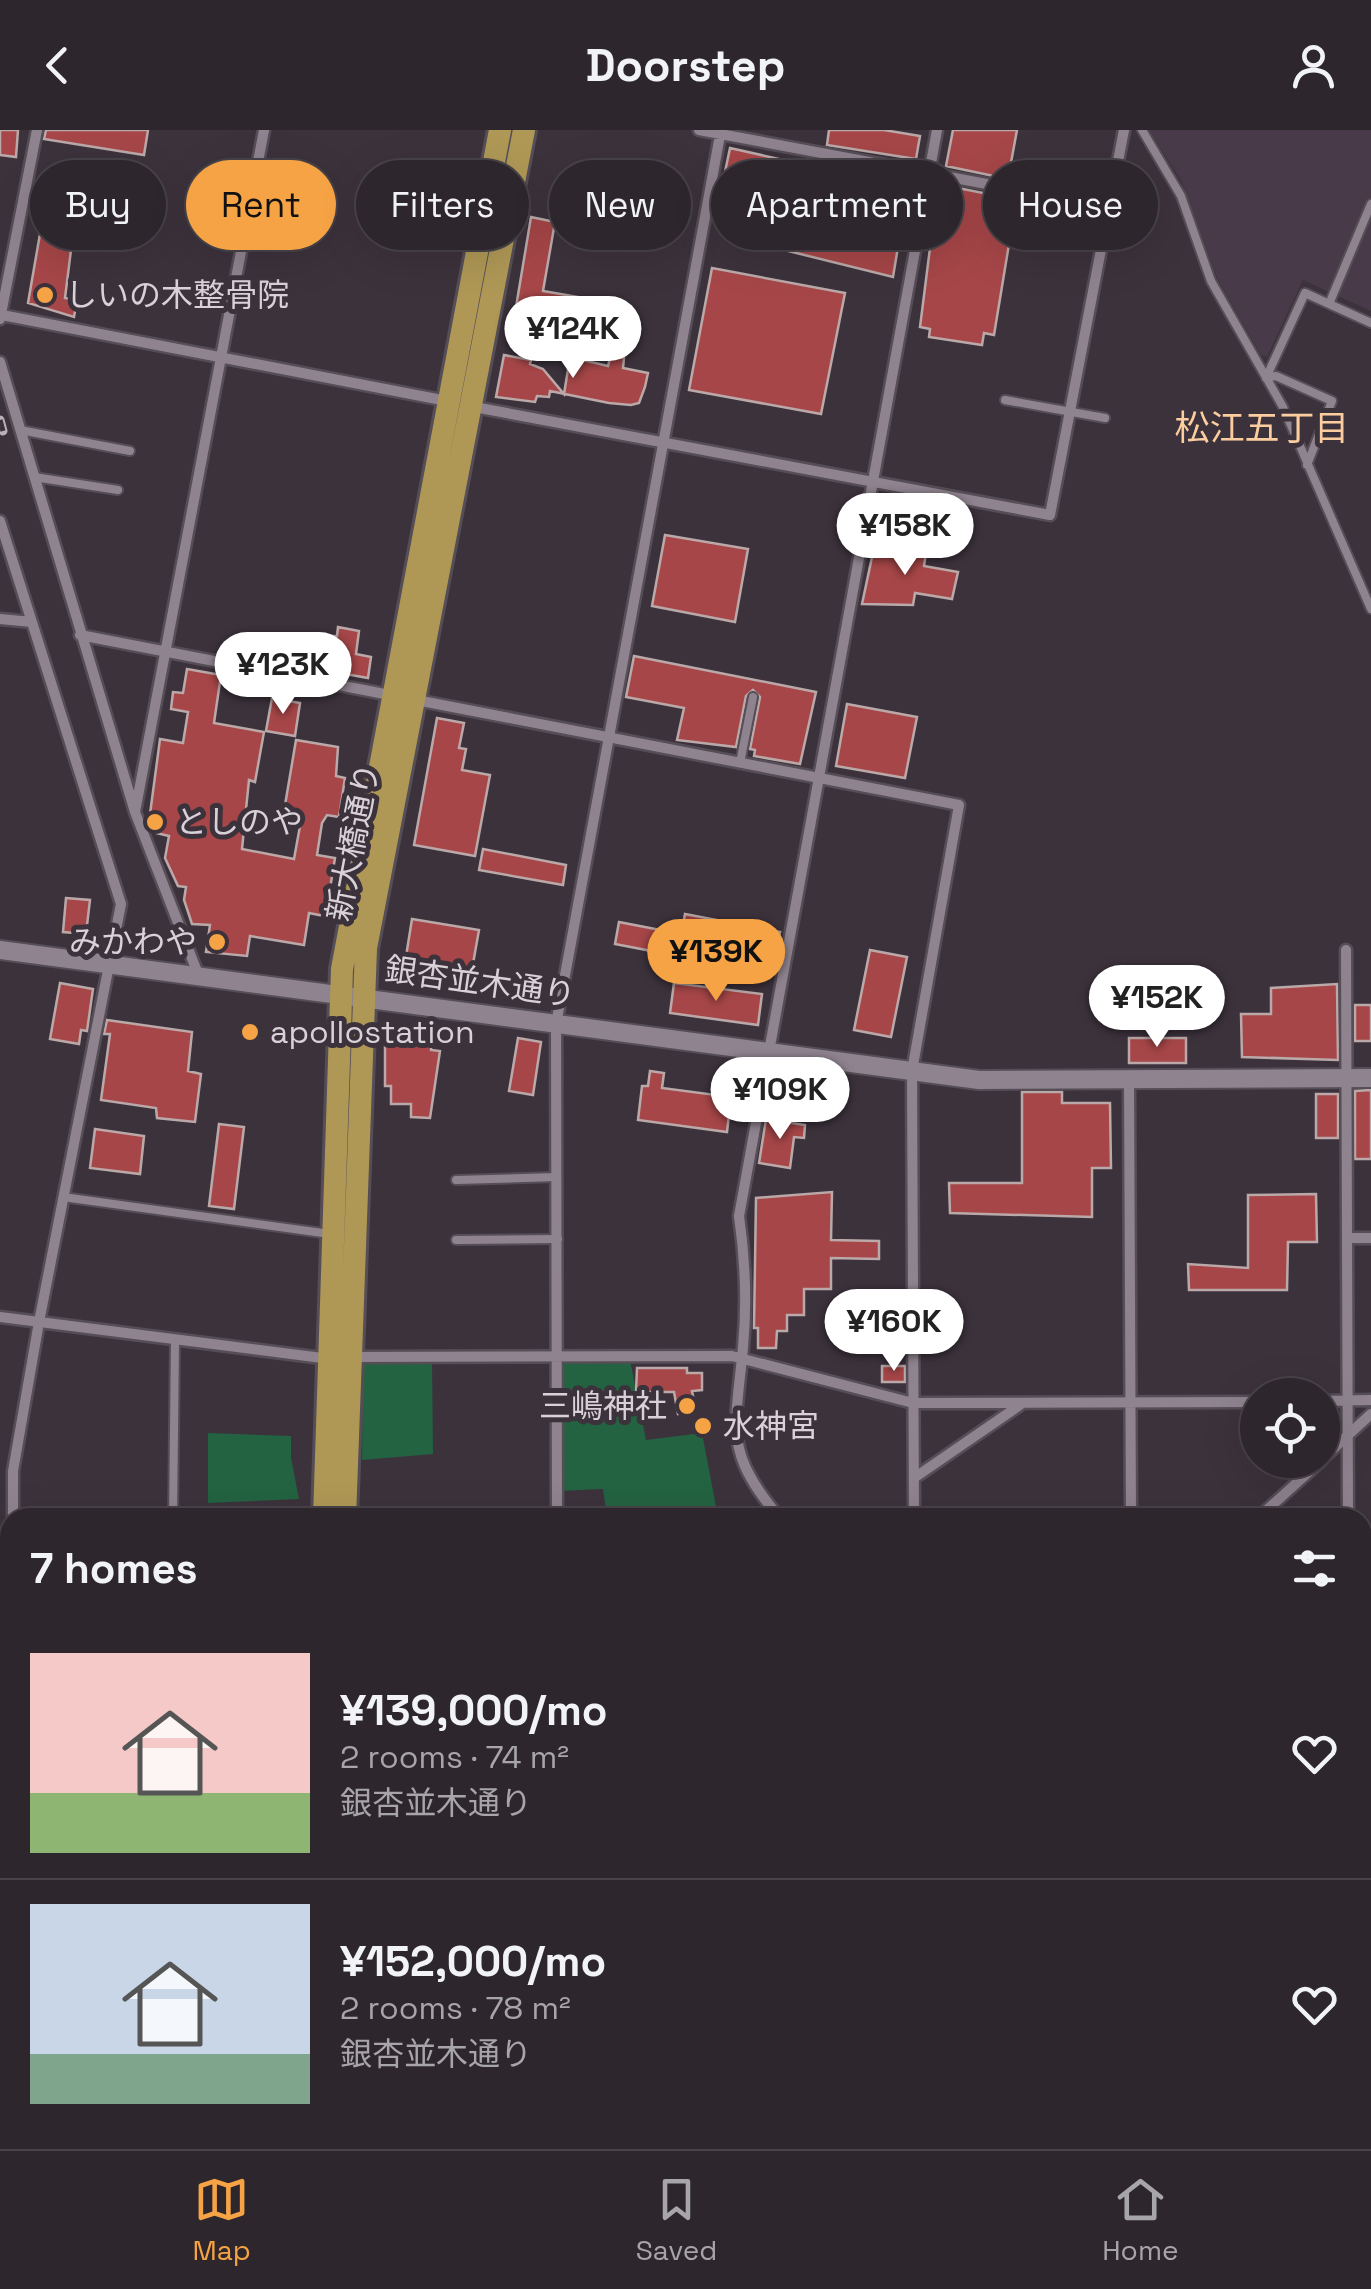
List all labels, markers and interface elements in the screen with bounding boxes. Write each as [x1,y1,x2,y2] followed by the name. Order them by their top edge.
[586,37,785,94] text: Doorstep
[30,38,85,93] icon: back
[1286,38,1341,93] icon: person
[30,160,166,250] chip: Buy
[186,160,336,250] chip: Rent
[356,160,529,250] chip: Filters
[549,160,691,250] chip: New
[711,160,963,250] chip: Apartment
[983,160,1158,250] chip: House
[65,275,289,315] place label: しいの木整骨院
[34,284,56,306] marker: しいの木整骨院
[503,296,643,381] pin: ¥124K
[526,308,620,348] text: ¥124K
[1174,406,1350,450] district label: 松江五丁目
[835,493,975,578] pin: ¥158K
[859,505,951,545] text: ¥158K
[213,632,353,717] pin: ¥123K
[237,644,329,684] text: ¥123K
[318,760,388,924] street label: 新大橋通り
[175,802,303,842] place label: としのや
[144,811,166,833] marker: としのや
[646,919,786,1004] pin: ¥139K
[69,922,197,962] place label: みかわや
[206,931,228,953] marker: みかわや
[669,931,763,971] text: ¥139K
[382,949,578,1015] street label: 銀杏並木通り
[1087,965,1227,1050] pin: ¥152K
[1111,977,1203,1017] text: ¥152K
[270,1012,475,1052] place label: apollostation
[239,1021,261,1043] marker: apollostation
[710,1057,850,1142] pin: ¥109K
[733,1069,827,1109] text: ¥109K
[824,1289,964,1374] pin: ¥160K
[847,1301,941,1341] text: ¥160K
[1240,1378,1340,1478] map controls
[1240,1378,1340,1478] button: locate
[539,1386,667,1426] place label: 三嶋神社
[676,1395,698,1417] marker: 三嶋神社
[723,1406,819,1446] place label: 水神宮
[692,1415,714,1437] marker: 水神宮
[1287,1541,1342,1596] icon: filters
[30,1542,198,1595] text: 7 homes
[340,1684,607,1737] text: ¥139,000/mo
[110,1693,230,1813] icon: home
[1287,1726,1342,1781] icon: heart
[340,1737,569,1777] text: 2 rooms · 74 m²
[340,1783,532,1823] text: 銀杏並木通り
[340,1935,606,1988] text: ¥152,000/mo
[110,1944,230,2064] icon: home
[1287,1977,1342,2032] icon: heart
[340,1988,571,2028] text: 2 rooms · 78 m²
[340,2034,532,2074] text: 銀杏並木通り
[192,2172,251,2268] tab: Map
[636,2172,717,2268] tab: Saved
[1102,2172,1179,2268] tab: Home

